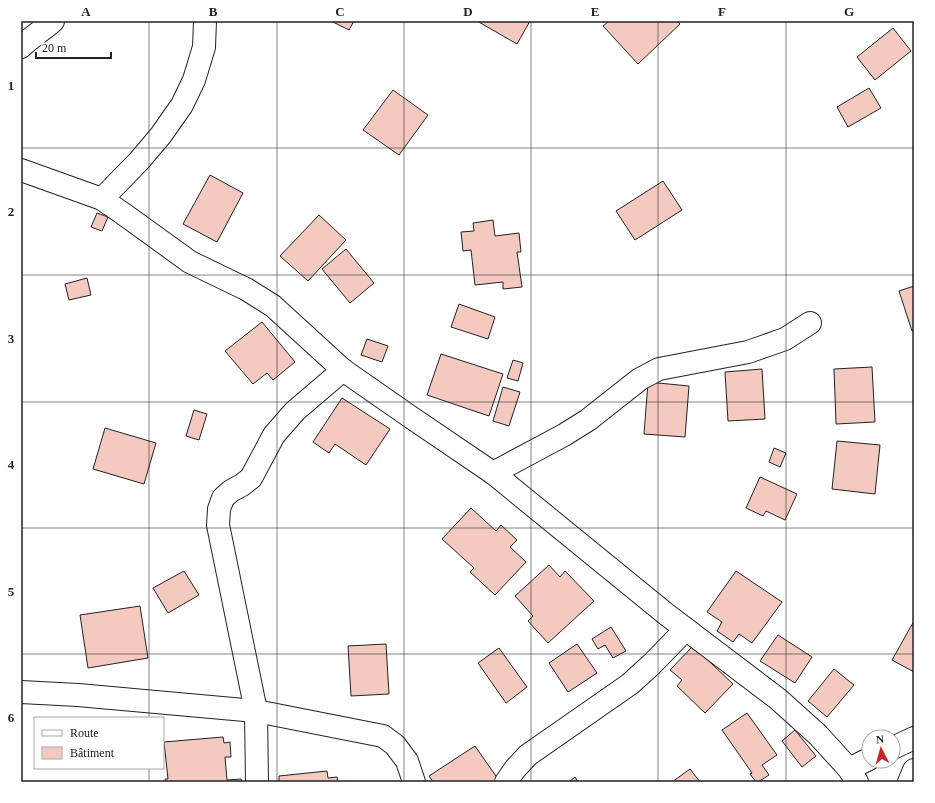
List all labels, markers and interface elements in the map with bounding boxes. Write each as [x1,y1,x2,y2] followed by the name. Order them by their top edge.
[81,4,91,19] text: A
[209,4,218,19] text: B
[335,4,345,19] text: C
[463,4,473,19] text: D
[591,4,599,19] text: E
[718,4,726,19] text: F
[844,4,854,19] text: G
[36,34,111,60] scale bar
[42,41,67,55] text: 20 m
[8,78,14,93] text: 1
[8,204,14,219] text: 2
[8,331,15,346] text: 3
[8,457,15,472] text: 4
[8,584,15,599] text: 5
[8,710,15,725] text: 6
[34,717,164,769] legend
[70,726,99,740] text: Route
[861,729,901,769] north arrow
[875,733,885,745] text: N
[70,746,115,760] text: Bâtiment

